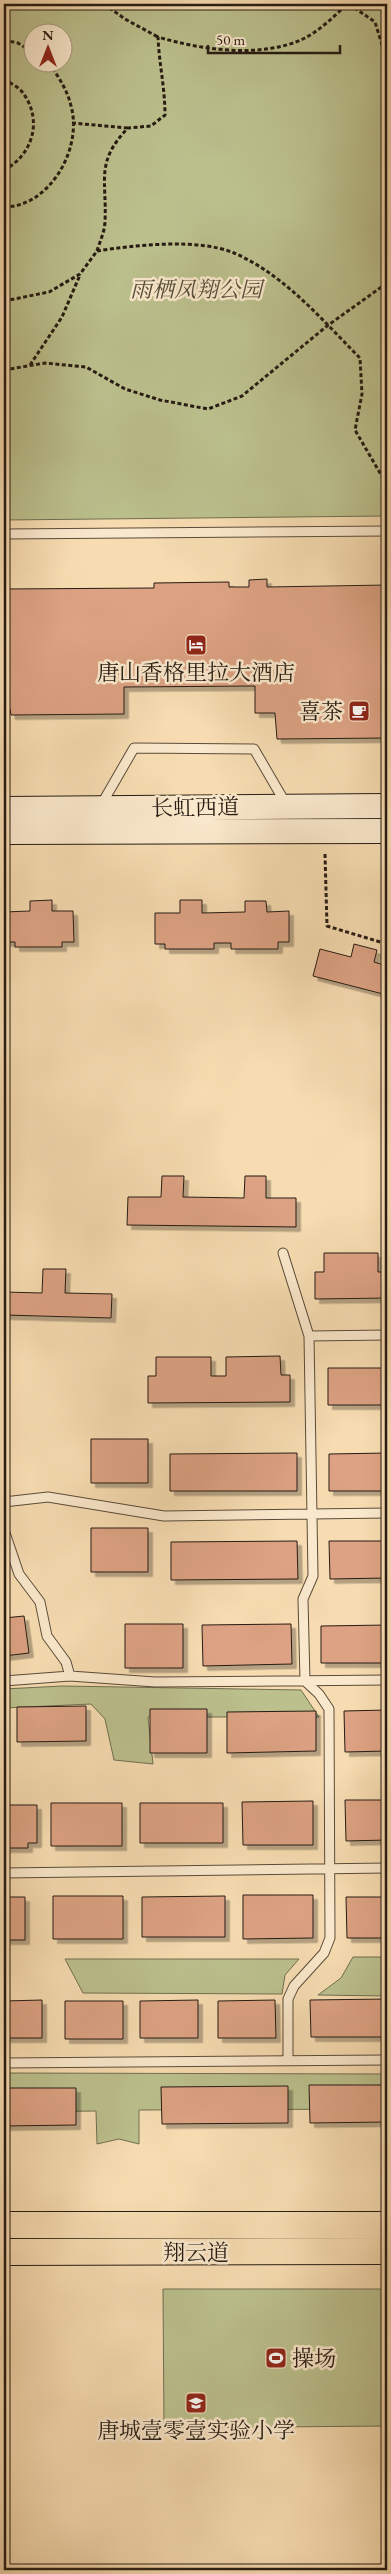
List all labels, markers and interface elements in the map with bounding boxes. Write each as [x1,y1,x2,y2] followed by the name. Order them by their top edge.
[22,22,72,72] north arrow
[208,22,341,54] scale bar
[42,26,54,44] text: N
[216,30,245,49] text: 50 m
[130,275,265,304] park label: 雨栖凤翔公园
[184,633,208,657] hotel icon: 唐山香格里拉大酒店
[97,658,295,687] place label: 唐山香格里拉大酒店
[299,697,343,726] place label: 喜茶
[347,699,371,723] cafe icon: 喜茶
[151,792,239,823] street label: 长虹西道
[163,2238,229,2267] street label: 翔云道
[292,2344,336,2373] place label: 操场
[264,2346,288,2370] sports icon: 操场
[184,2391,208,2415] school or university icon: 唐城壹零壹实验小学
[97,2416,295,2445] place label: 唐城壹零壹实验小学

